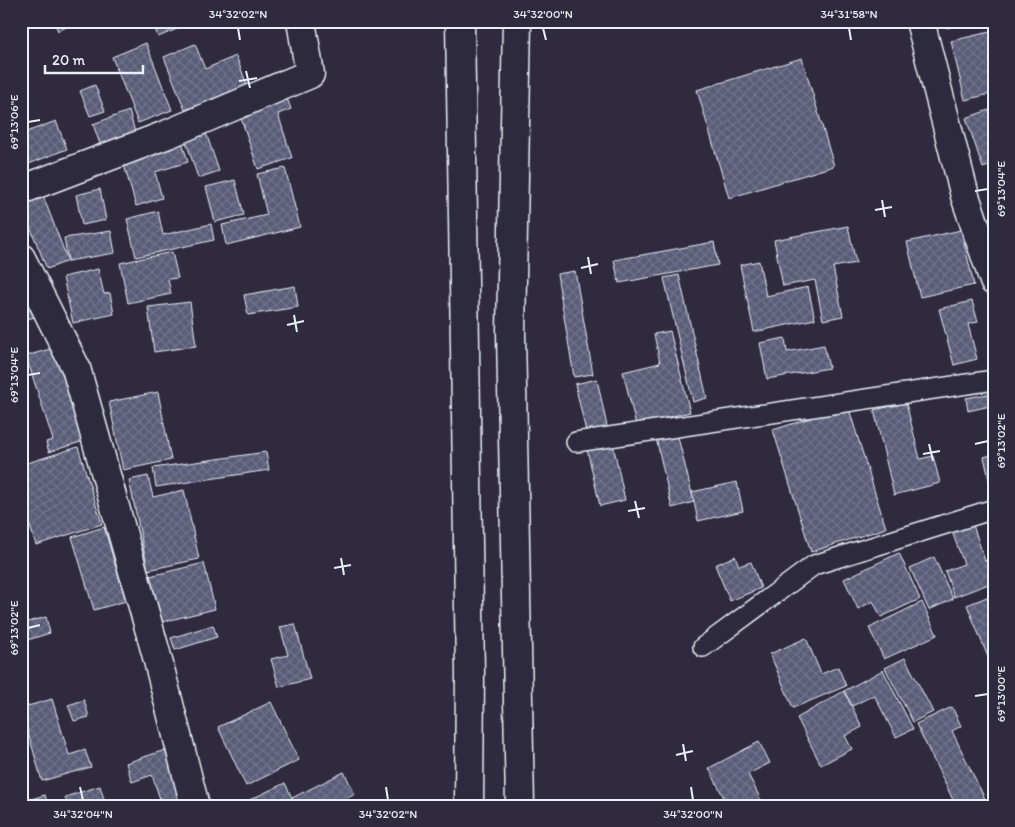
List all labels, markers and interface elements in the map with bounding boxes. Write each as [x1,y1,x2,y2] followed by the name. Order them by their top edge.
[209,7,267,21] text: 34°32'02"N
[513,7,573,21] text: 34°32'00"N
[821,7,878,21] text: 34°31'58"N
[45,42,142,74] scale bar
[52,51,86,69] text: 20 m
[7,94,21,150] text: 69°13'06"E
[994,161,1008,217] text: 69°13'04"E
[7,347,21,403] text: 69°13'04"E
[994,413,1008,469] text: 69°13'02"E
[7,600,21,656] text: 69°13'02"E
[994,665,1008,722] text: 69°13'00"E
[53,807,113,821] text: 34°32'04"N
[359,807,417,821] text: 34°32'02"N
[663,807,723,821] text: 34°32'00"N

